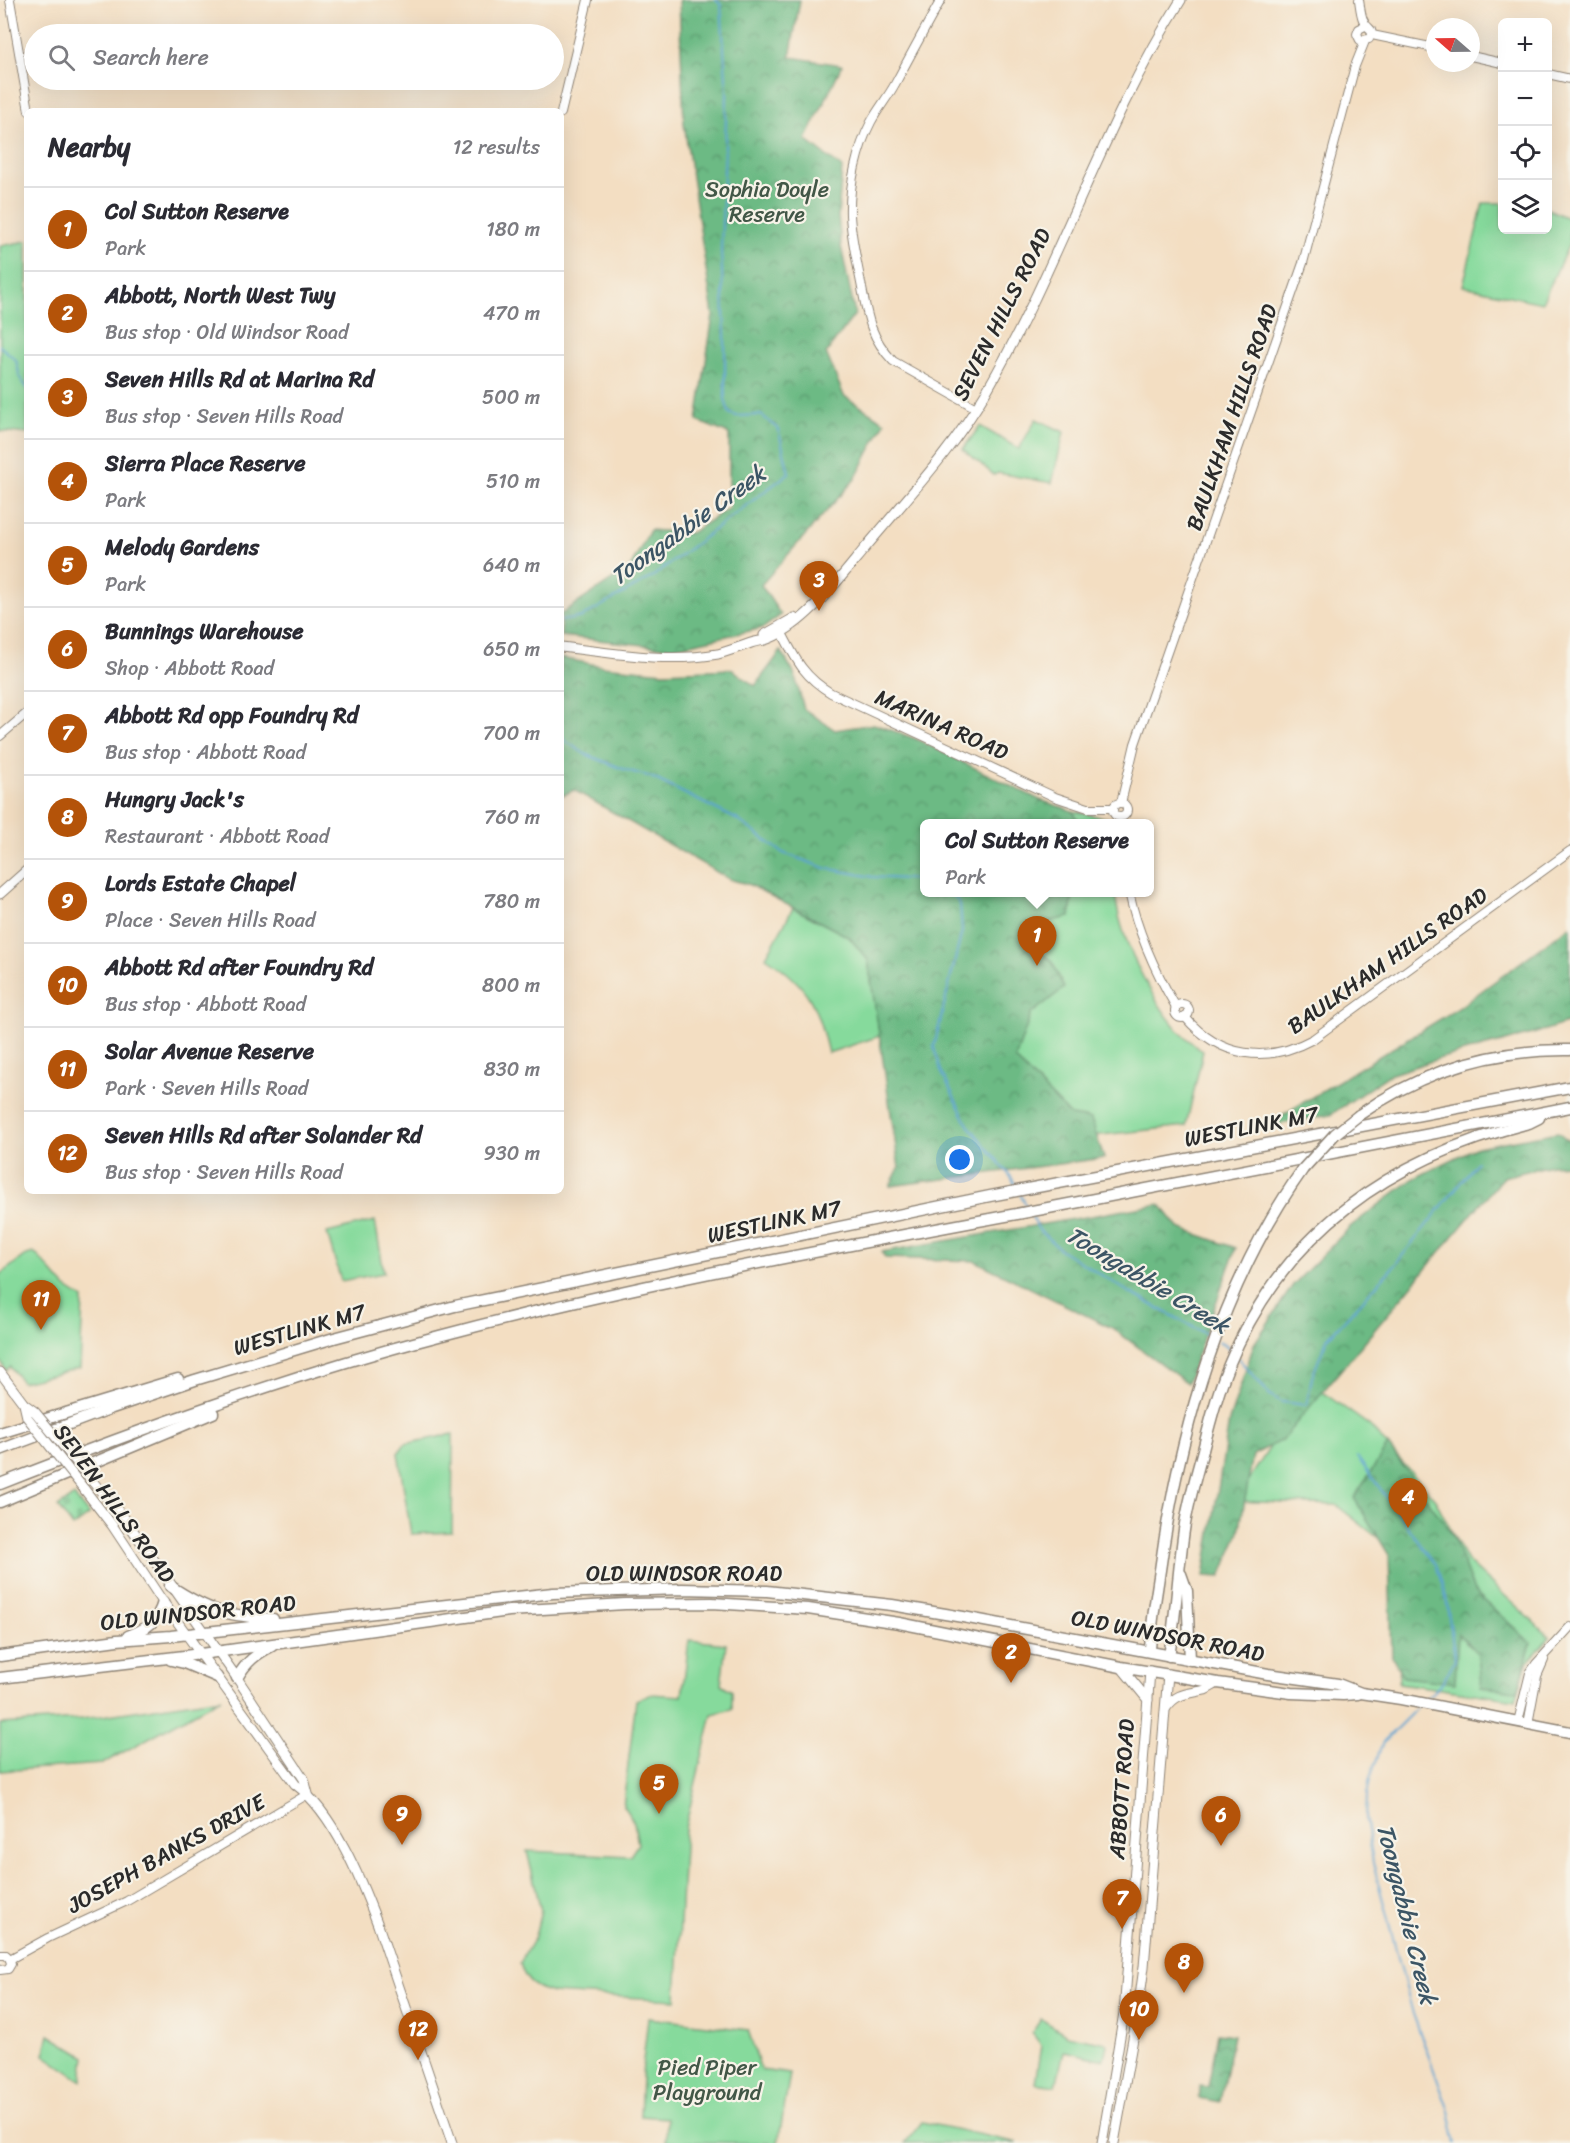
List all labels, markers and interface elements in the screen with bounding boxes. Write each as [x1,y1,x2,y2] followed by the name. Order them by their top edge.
[1426,18,1480,72] north arrow
[1498,18,1552,234] map controls
[1498,18,1552,72] button: +
[24,24,564,90] search box
[93,38,209,77] text: Search here
[45,41,78,74] icon: search
[1498,72,1552,126] button: −
[48,124,130,170] text: Nearby
[1498,126,1552,180] button: locate
[453,130,540,165] text: 12 results
[705,170,829,234] park label: Sophia Doyle Reserve
[1498,180,1552,234] button: layers
[105,192,289,231] text: Col Sutton Reserve
[63,212,72,247] text: 1
[486,212,540,247] text: 180 m
[941,221,1062,408] street label: SEVEN HILLS ROAD
[105,231,146,266] text: Park
[105,276,335,315] text: Abbott, North West Twy
[62,296,73,331] text: 2
[483,296,540,331] text: 470 m
[1174,298,1289,536] street label: BAULKHAM HILLS ROAD
[105,315,349,350] text: Bus stop · Old Windsor Road
[105,360,374,399] text: Seven Hills Rd at Marina Rd
[62,380,73,415] text: 3
[482,380,540,415] text: 500 m
[105,399,343,434] text: Bus stop · Seven Hills Road
[105,444,306,483] text: Sierra Place Reserve
[601,453,776,596] water label: Toongabbie Creek
[61,464,74,499] text: 4
[486,464,540,499] text: 510 m
[105,483,146,518] text: Park
[105,528,259,567] text: Melody Gardens
[61,548,74,583] text: 5
[483,548,540,583] text: 640 m
[800,562,838,611] pin: 3
[105,567,146,602] text: Park
[105,612,304,651] text: Bunnings Warehouse
[62,632,73,667] text: 6
[483,632,540,667] text: 650 m
[105,651,274,686] text: Shop · Abbott Road
[869,678,1015,771] street label: MARINA ROAD
[105,696,358,735] text: Abbott Rd opp Foundry Rd
[62,716,73,751] text: 7
[483,716,540,751] text: 700 m
[105,735,306,770] text: Bus stop · Abbott Road
[105,780,244,819] text: Hungry Jack's
[61,800,74,835] text: 8
[484,800,540,835] text: 760 m
[105,819,329,854] text: Restaurant · Abbott Road
[920,819,1154,897] popup
[945,821,1129,860] text: Col Sutton Reserve
[945,860,986,895] text: Park
[105,864,296,903] text: Lords Estate Chapel
[1279,876,1496,1045] street label: BAULKHAM HILLS ROAD
[61,884,74,919] text: 9
[483,884,540,919] text: 780 m
[105,903,315,938] text: Place · Seven Hills Road
[1018,916,1056,966] pin: 1
[105,948,373,987] text: Abbott Rd after Foundry Rd
[57,968,78,1003] text: 10
[482,968,540,1003] text: 800 m
[105,987,306,1022] text: Bus stop · Abbott Road
[105,1032,314,1071] text: Solar Avenue Reserve
[59,1052,76,1087] text: 11
[484,1052,540,1087] text: 830 m
[105,1071,308,1106] text: Park · Seven Hills Road
[1181,1094,1323,1159] street label: WESTLINK M7
[105,1116,422,1155] text: Seven Hills Rd after Solander Rd
[57,1136,78,1171] text: 12
[484,1136,540,1171] text: 930 m
[945,1145,974,1174] your location
[105,1155,343,1190] text: Bus stop · Seven Hills Road
[704,1188,846,1255] street label: WESTLINK M7
[1058,1214,1239,1346] water label: Toongabbie Creek
[22,1280,60,1330] pin: 11
[228,1292,371,1367] street label: WESTLINK M7
[43,1415,186,1592] street label: SEVEN HILLS ROAD
[1388,1478,1428,1528] pin: 4
[586,1554,782,1593] street label: OLD WINDSOR ROAD
[98,1583,298,1642] street label: OLD WINDSOR ROAD
[1068,1598,1268,1673] street label: OLD WINDSOR ROAD
[992,1634,1030,1683] pin: 2
[1097,1717,1146,1862] street label: ABBOTT ROAD
[640,1764,678,1814] pin: 5
[59,1782,274,1925] street label: JOSEPH BANKS DRIVE
[382,1796,422,1845] pin: 9
[1202,1796,1240,1846] pin: 6
[1364,1819,1450,2010] water label: Toongabbie Creek
[1102,1880,1142,1929] pin: 7
[1164,1944,1204,1993] pin: 8
[1120,1990,1158,2040] pin: 10
[398,2010,438,2060] pin: 12
[653,2048,763,2112] park label: Pied Piper Playground

